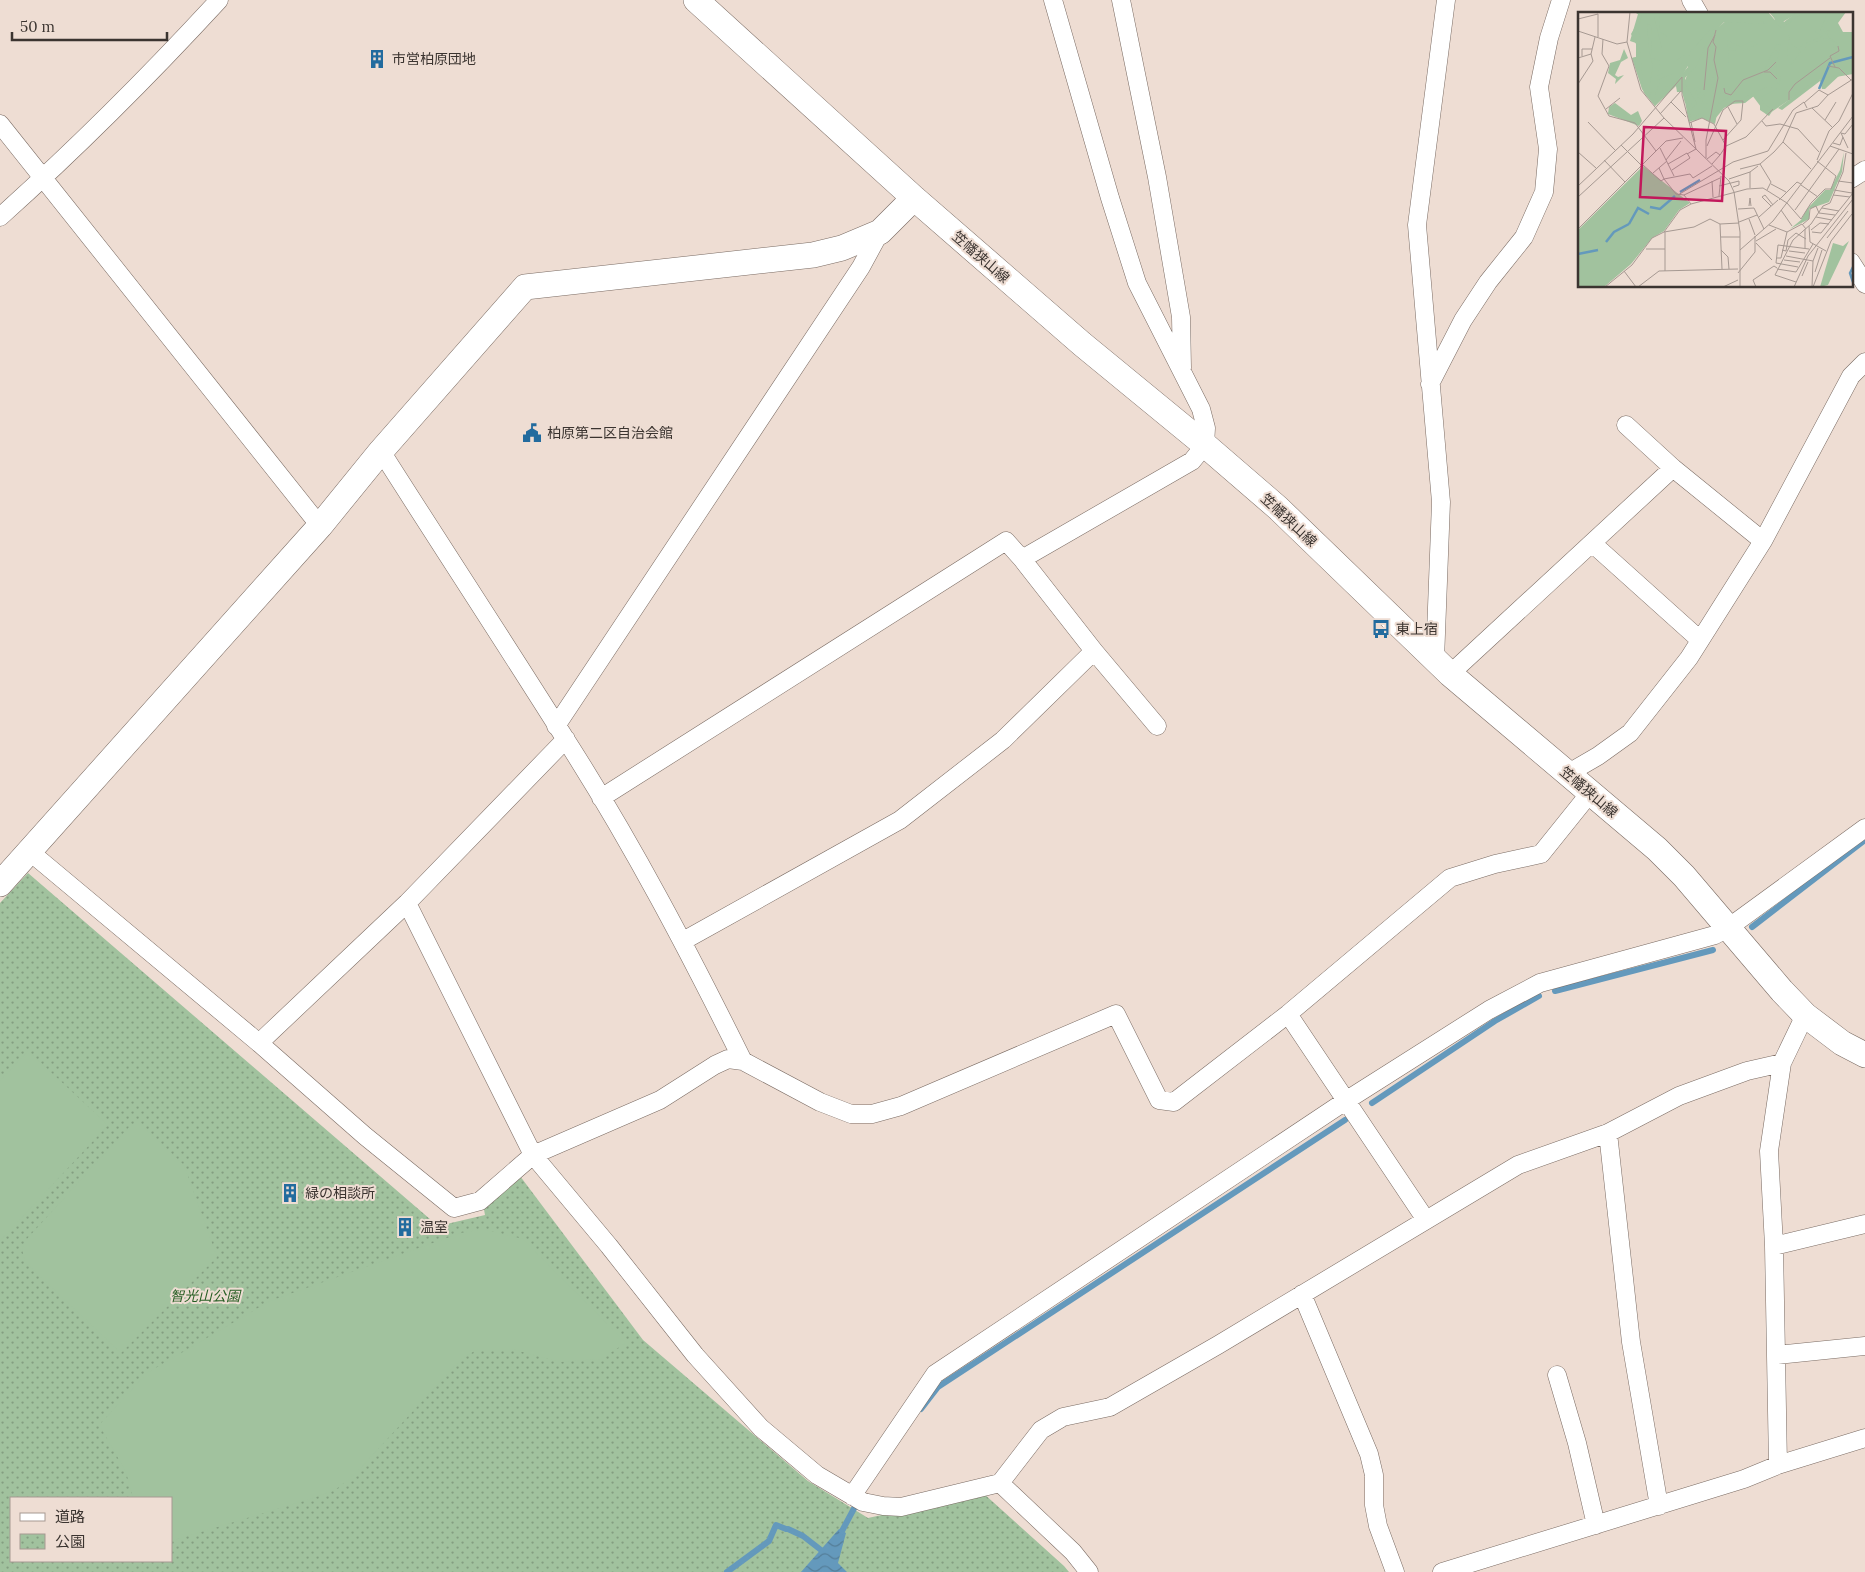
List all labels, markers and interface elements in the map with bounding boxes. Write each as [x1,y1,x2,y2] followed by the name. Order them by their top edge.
[12,10,168,42] scale bar
[1578,12,1852,288] inset map
[20,17,55,36] text: 50 m
[366,48,388,70] building icon: 市営柏原団地
[392,50,476,68] place label: 市営柏原団地
[949,227,1013,287] street label: 笠幡狭山線
[521,422,543,444] public building icon: 柏原第二区自治会館
[547,424,673,442] place label: 柏原第二区自治会館
[1257,490,1321,550] street label: 笠幡狭山線
[1370,618,1392,640] bus stop icon: 東上宿
[1396,620,1438,638] place label: 東上宿
[1556,763,1622,821] street label: 笠幡狭山線
[279,1182,301,1204] building icon: 緑の相談所
[305,1184,375,1202] place label: 緑の相談所
[394,1216,416,1238] building icon: 温室
[420,1218,448,1236] place label: 温室
[170,1287,242,1305] park label: 智光山公園
[10,1497,172,1562] legend
[55,1507,85,1526] text: 道路
[55,1532,85,1551] text: 公園

